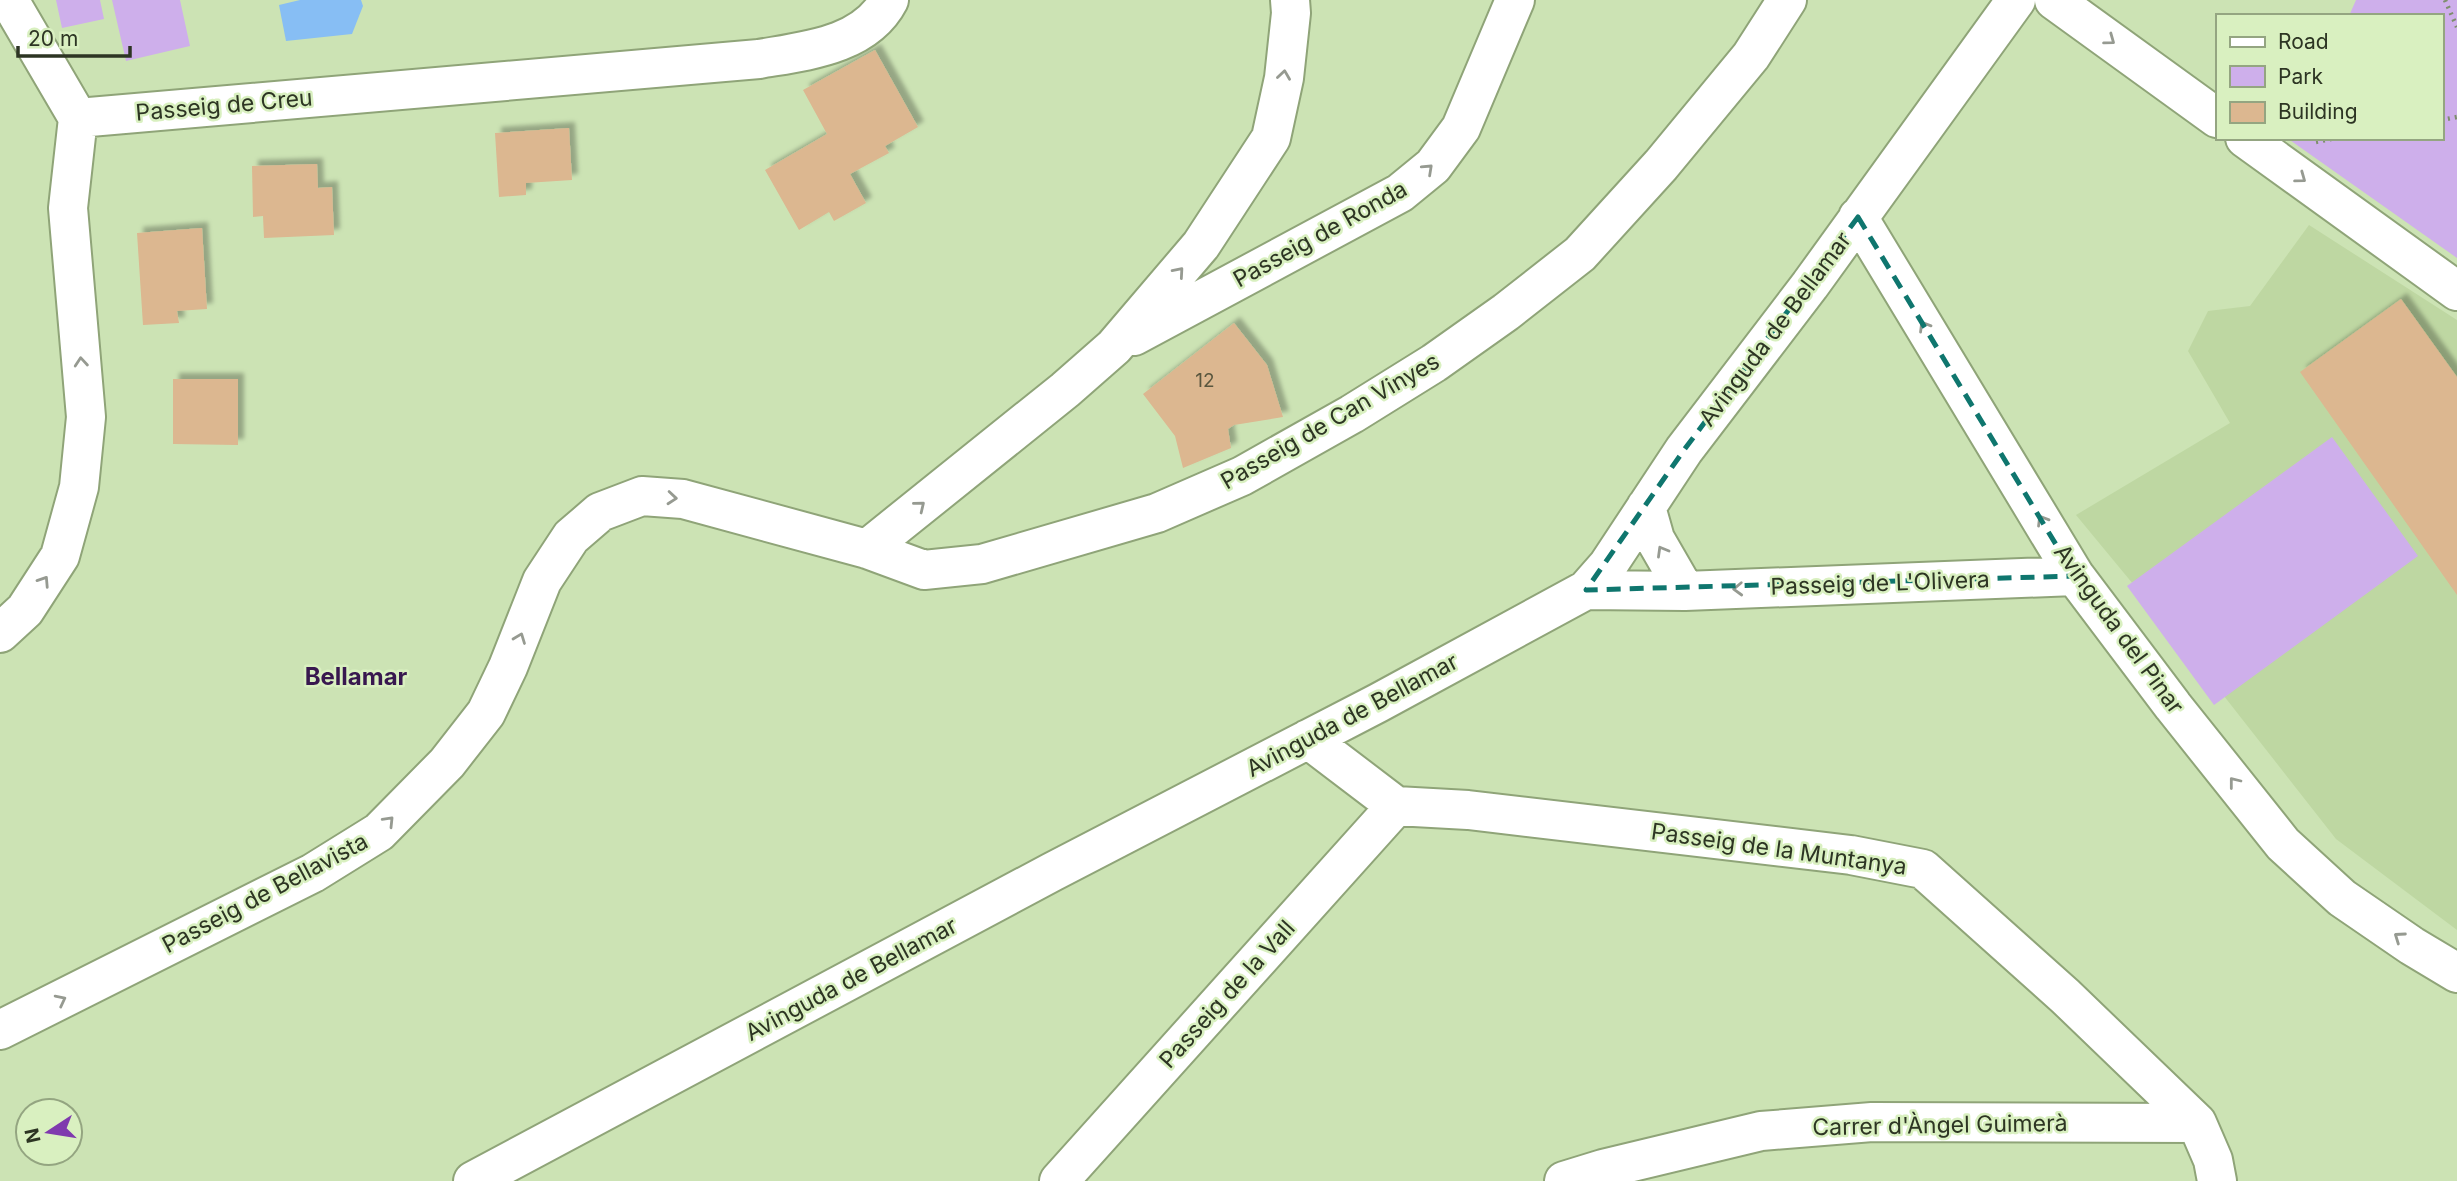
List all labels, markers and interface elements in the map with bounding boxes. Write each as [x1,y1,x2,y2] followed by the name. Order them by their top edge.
[18,14,130,58] scale bar
[2216,14,2443,140] legend
[28,26,78,51] text: 20 m
[2278,29,2329,54] text: Road
[2102,32,2115,44] one-way arrow
[2278,64,2323,89] text: Park
[1276,69,1291,81] one-way arrow
[134,83,314,127] street label: Passeig de Creu
[2278,99,2358,124] text: Building
[1420,165,1433,177] one-way arrow
[2293,170,2306,182] one-way arrow
[1228,175,1412,293] street label: Passeig de Ronda
[1693,226,1857,432] street label: Avinguda de Bellamar
[1171,267,1183,280] one-way arrow
[1920,320,1933,333] one-way arrow
[1216,347,1444,495] street label: Passeig de Can Vinyes
[74,356,89,367] one-way arrow
[1195,369,1215,392] house number: 12
[667,490,678,505] one-way arrow
[913,502,925,515] one-way arrow
[2037,515,2050,528] one-way arrow
[2048,539,2190,719] street label: Avinguda del Pinar
[1657,545,1670,558] one-way arrow
[1770,565,1990,601] street label: Passeig de L'Olivera
[35,576,48,589] one-way arrow
[1732,581,1743,596] one-way arrow
[511,633,525,645] one-way arrow
[1241,647,1463,783] street label: Avinguda de Bellamar
[305,662,408,691] district label: Bellamar
[2230,778,2243,790] one-way arrow
[381,817,394,830] one-way arrow
[1649,817,1909,881] street label: Passeig de la Muntanya
[157,827,373,959] street label: Passeig de Bellavista
[740,911,962,1047] street label: Avinguda de Bellamar
[1153,914,1301,1074] street label: Passeig de la Vall
[2394,933,2407,945] one-way arrow
[54,994,66,1008] one-way arrow
[14,1097,84,1167] north arrow
[1812,1109,2068,1141] street label: Carrer d'Àngel Guimerà
[20,1126,46,1145] text: N

